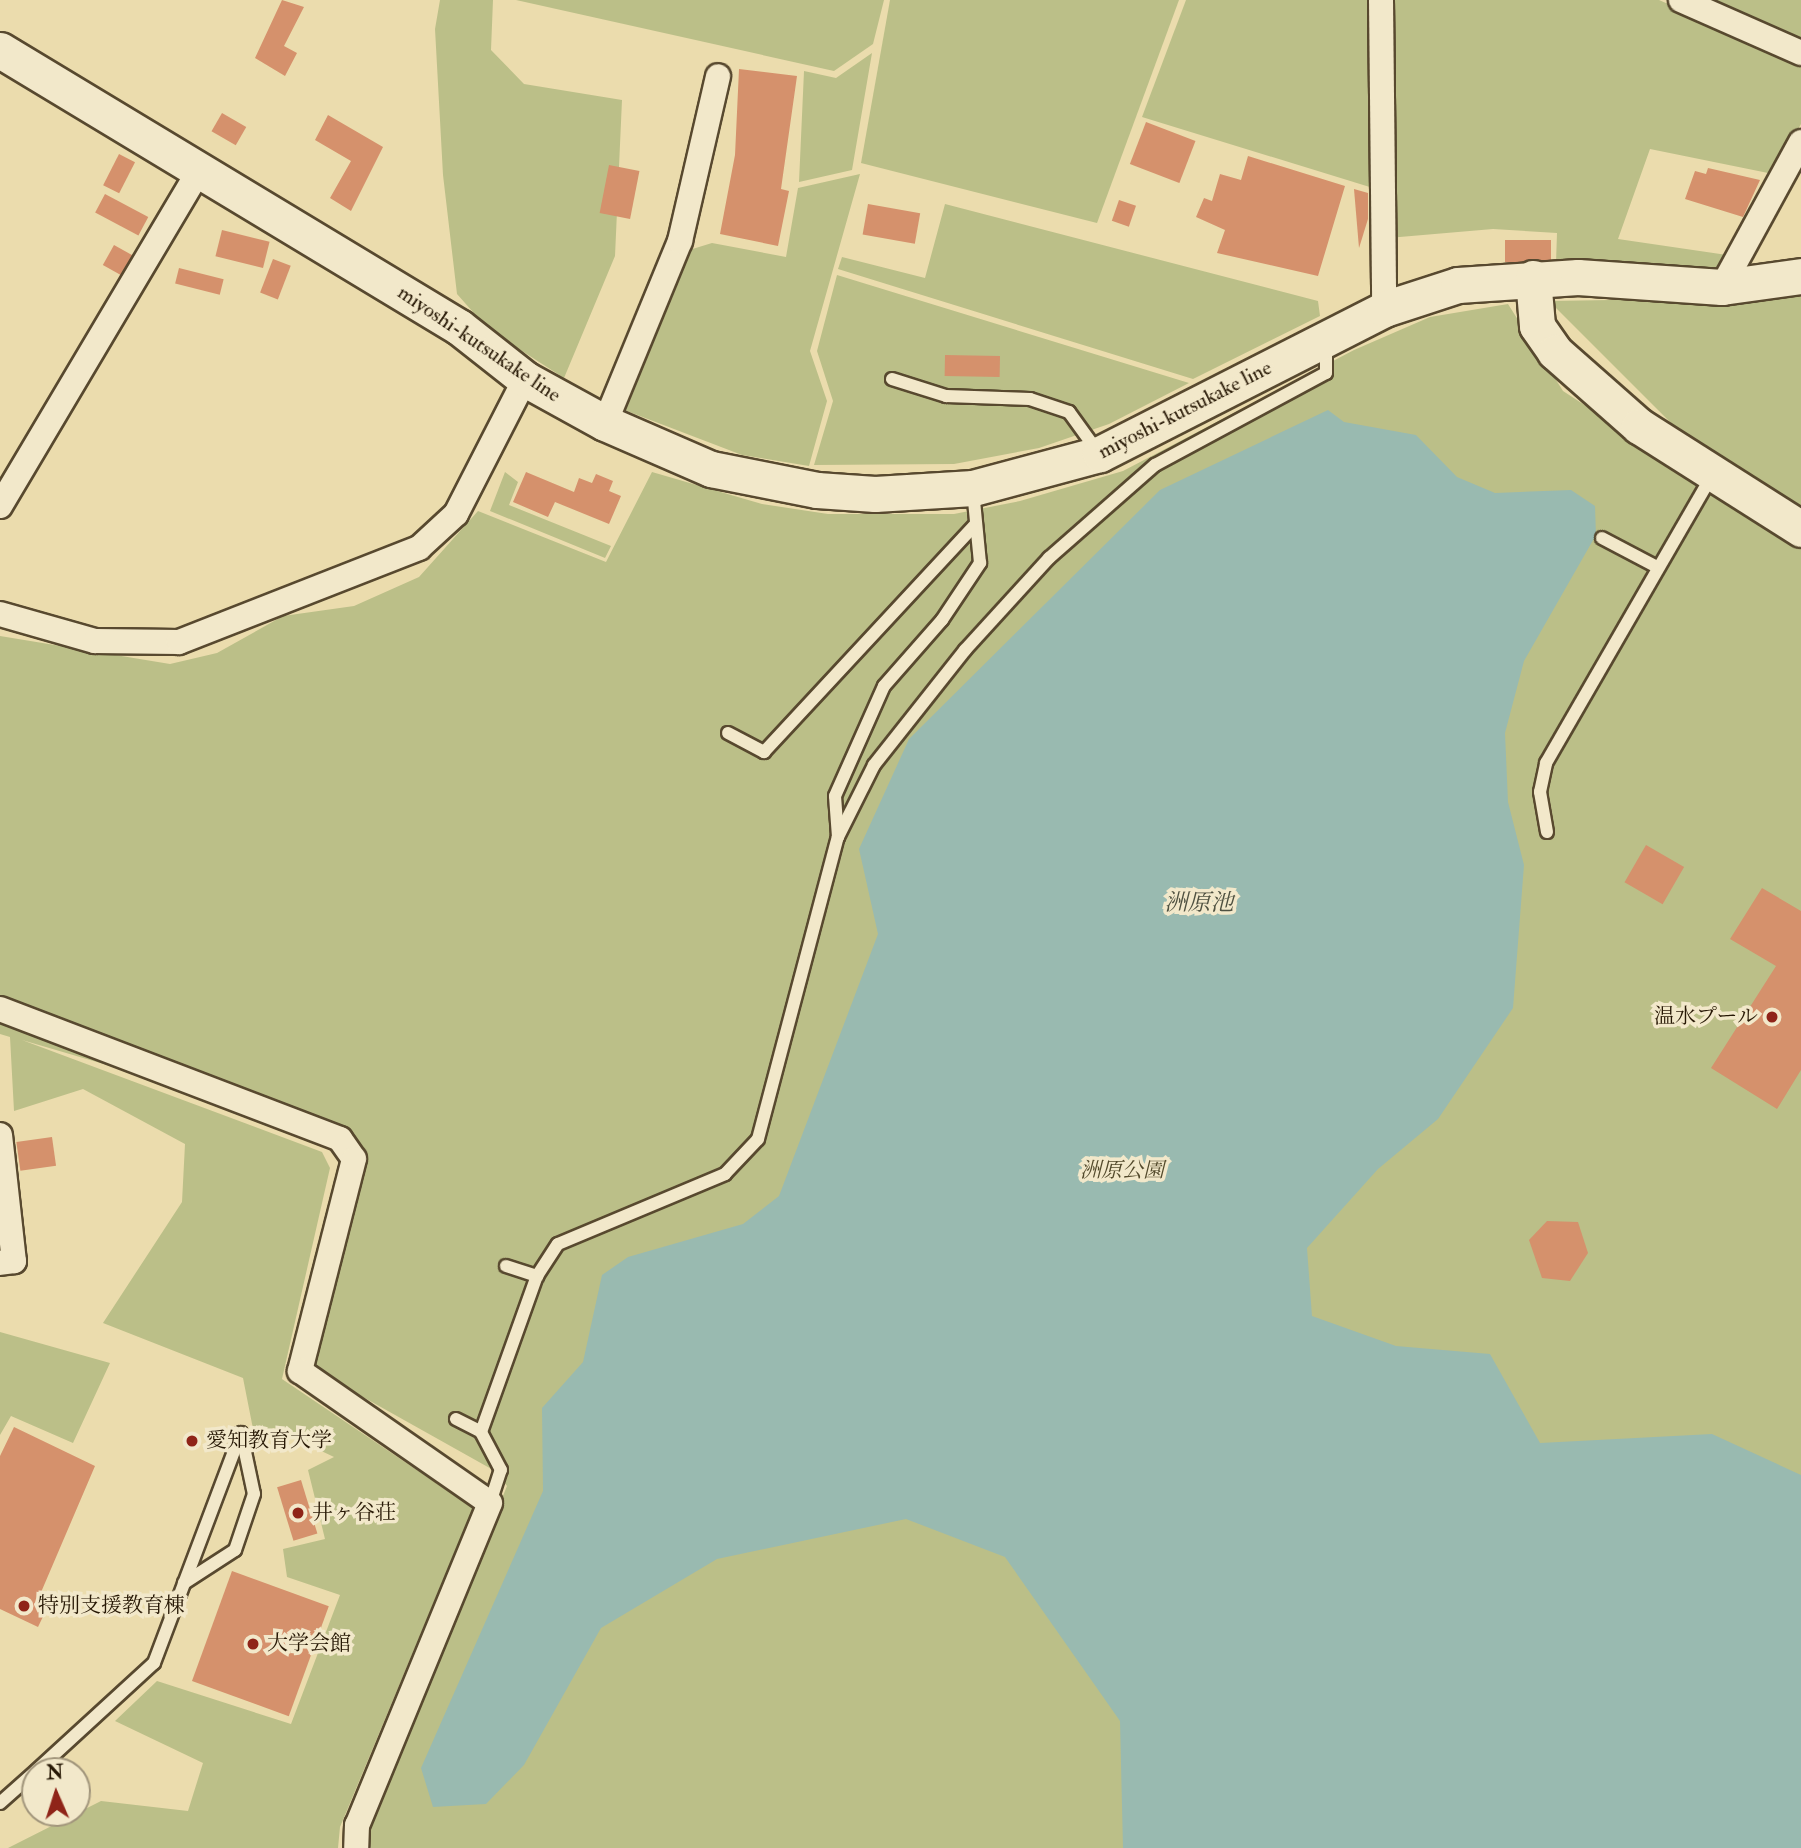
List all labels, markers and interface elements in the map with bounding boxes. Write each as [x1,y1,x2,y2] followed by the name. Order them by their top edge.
[393,280,565,408] street label: miyoshi-kutsukake line
[1094,355,1276,465] street label: miyoshi-kutsukake line
[1165,889,1233,917] water label: 洲原池
[1654,1004,1758,1030] place label: 温水プール
[1764,1009,1780,1025] marker: 温水プール
[1080,1158,1164,1184] park label: 洲原公園
[206,1428,332,1454] place label: 愛知教育大学
[184,1433,200,1449] marker: 愛知教育大学
[312,1500,396,1526] place label: 井ヶ谷荘
[290,1505,306,1521] marker: 井ヶ谷荘
[38,1593,185,1619] place label: 特別支援教育棟
[16,1598,32,1614] marker: 特別支援教育棟
[267,1631,351,1657] place label: 大学会館
[245,1636,261,1652] marker: 大学会館
[21,1757,91,1827] north arrow
[46,1761,64,1785] text: N

